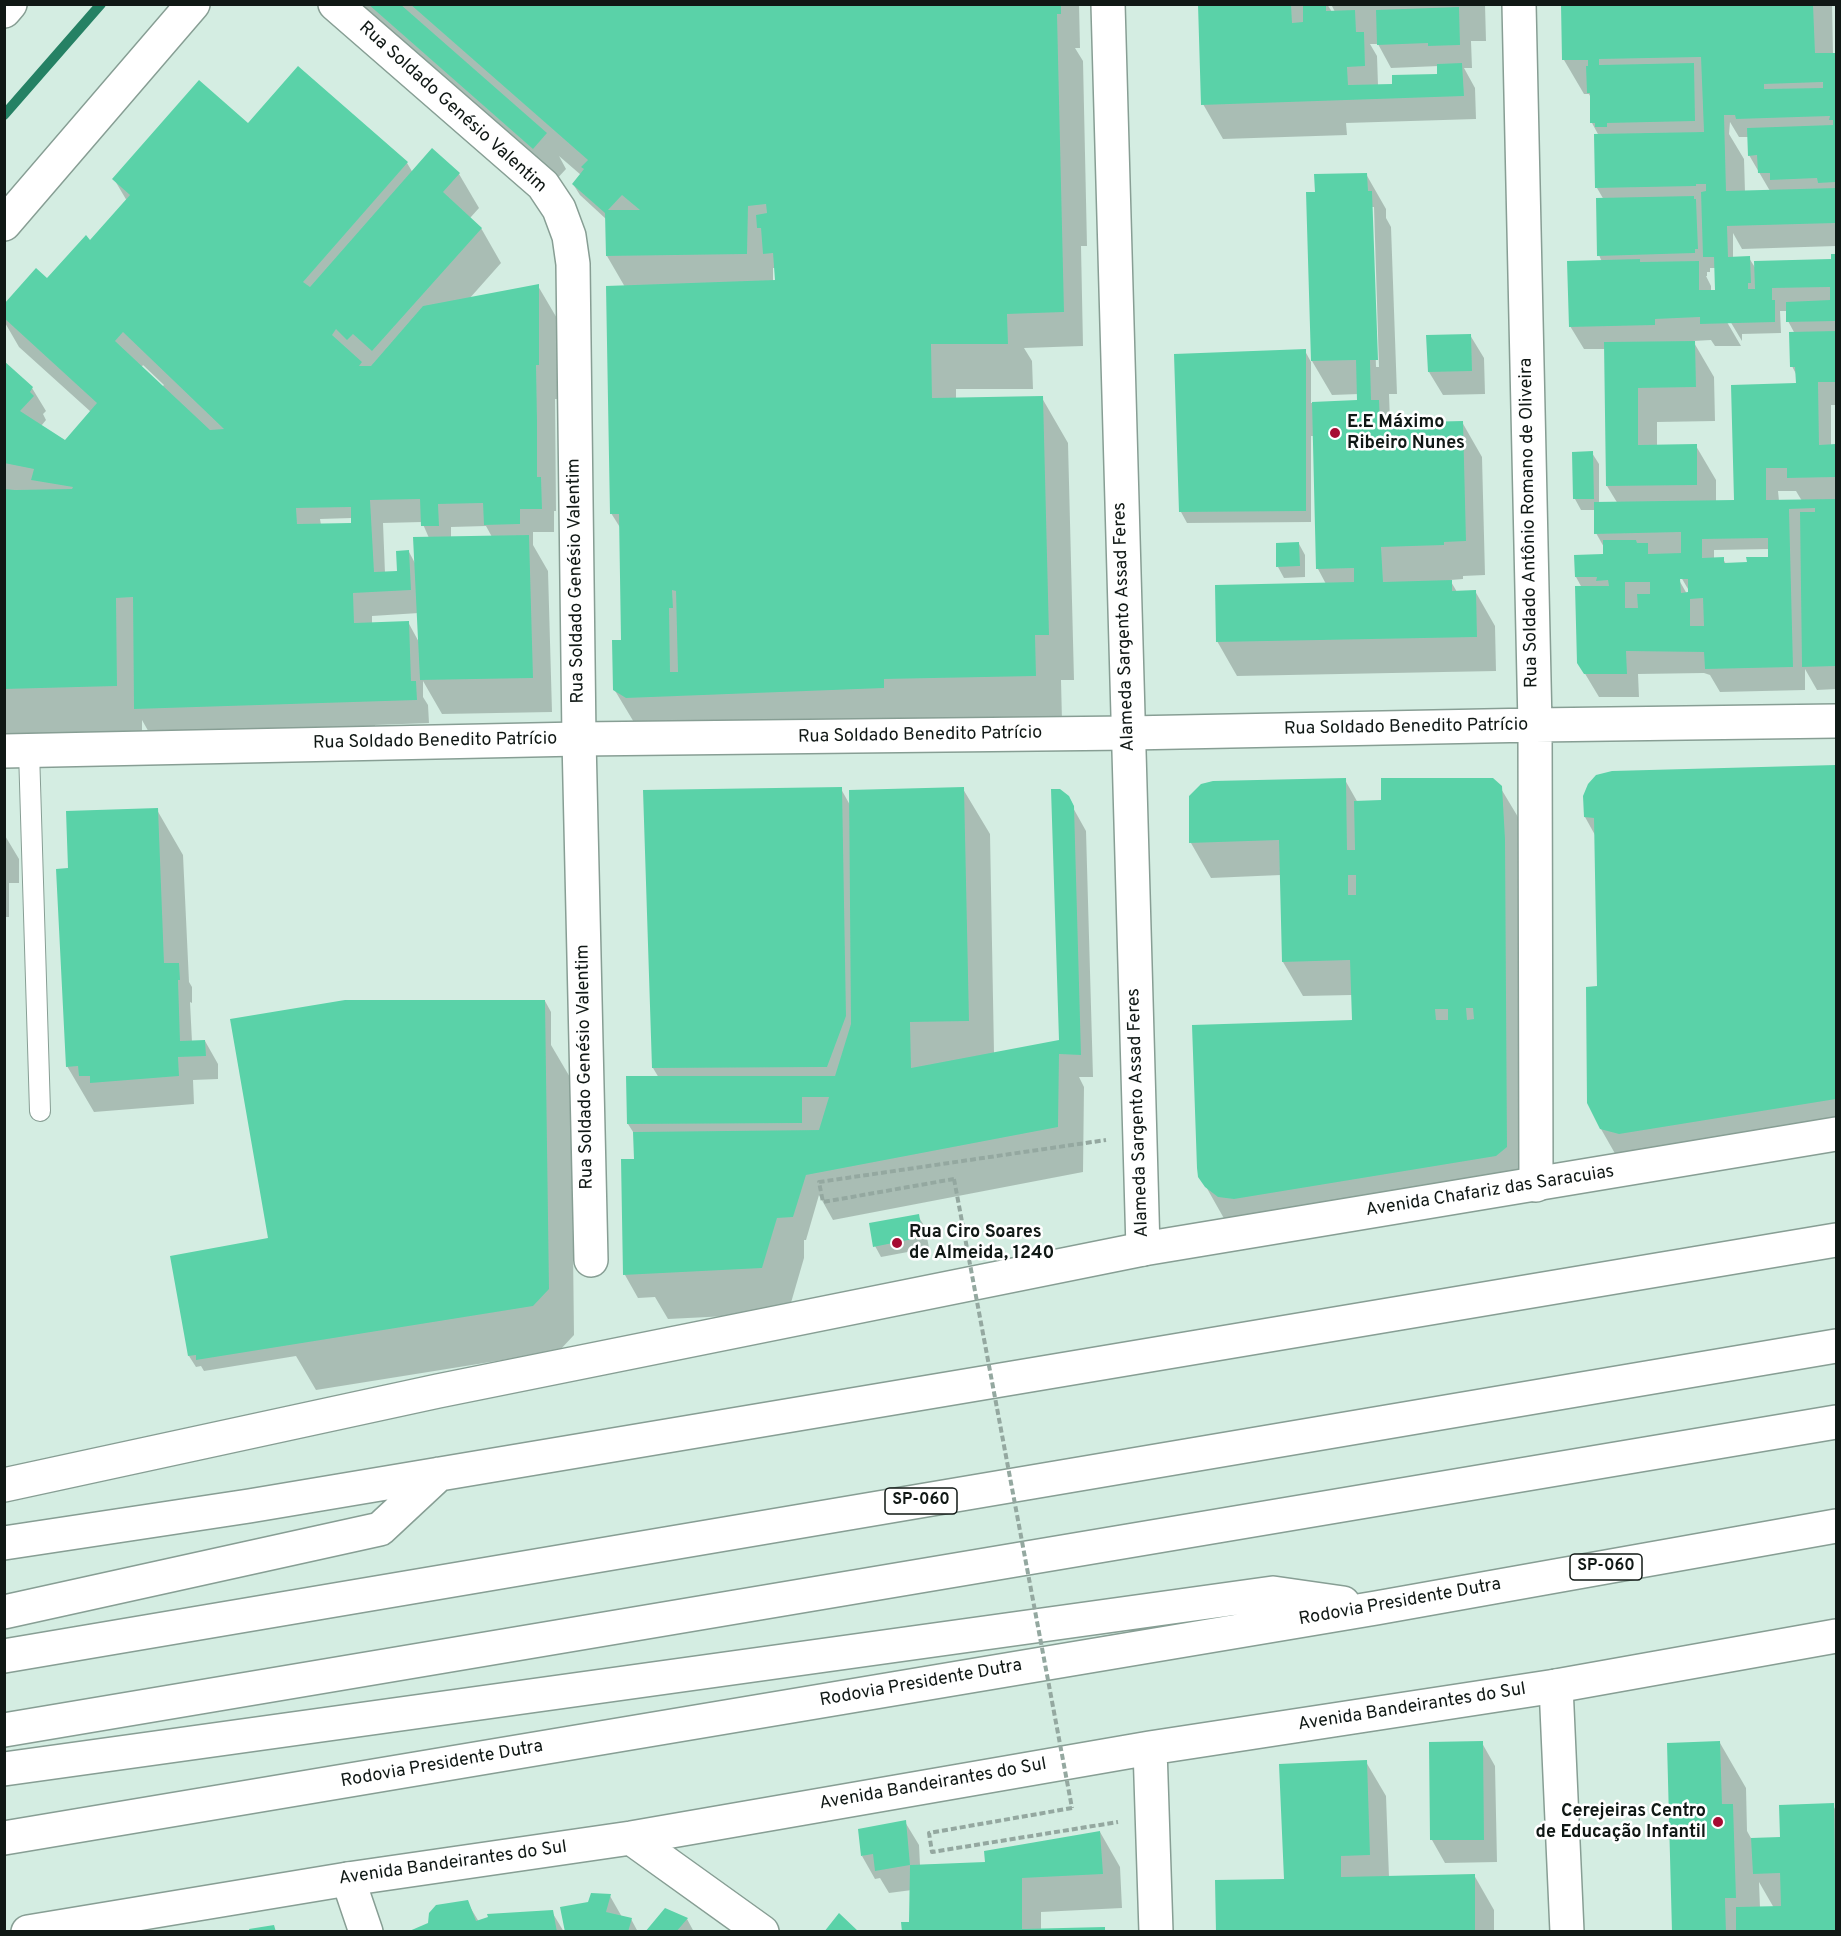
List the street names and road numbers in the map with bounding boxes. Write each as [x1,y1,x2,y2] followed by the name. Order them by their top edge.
[354,18,550,198] street label: Rua Soldado Genésio Valentim
[1516,358,1544,688] street label: Rua Soldado Antônio Romano de Oliveira
[564,458,590,704] street label: Rua Soldado Genésio Valentim
[1110,502,1140,752] street label: Alameda Sargento Assad Feres
[1284,715,1528,741] street label: Rua Soldado Benedito Patrício
[798,723,1042,749] street label: Rua Soldado Benedito Patrício
[313,729,557,755] street label: Rua Soldado Benedito Patrício
[573,944,599,1190] street label: Rua Soldado Genésio Valentim
[1124,988,1154,1238] street label: Alameda Sargento Assad Feres
[1364,1162,1616,1222] street label: Avenida Chafariz das Saracuias
[885,1488,957,1514] road number: SP-060
[1570,1554,1642,1580] road number: SP-060
[1297,1575,1503,1631] street label: Rodovia Presidente Dutra
[818,1656,1024,1712] street label: Rodovia Presidente Dutra
[1297,1679,1527,1737] street label: Avenida Bandeirantes do Sul
[339,1737,545,1793] street label: Rodovia Presidente Dutra
[818,1754,1048,1816] street label: Avenida Bandeirantes do Sul
[337,1837,569,1891] street label: Avenida Bandeirantes do Sul

